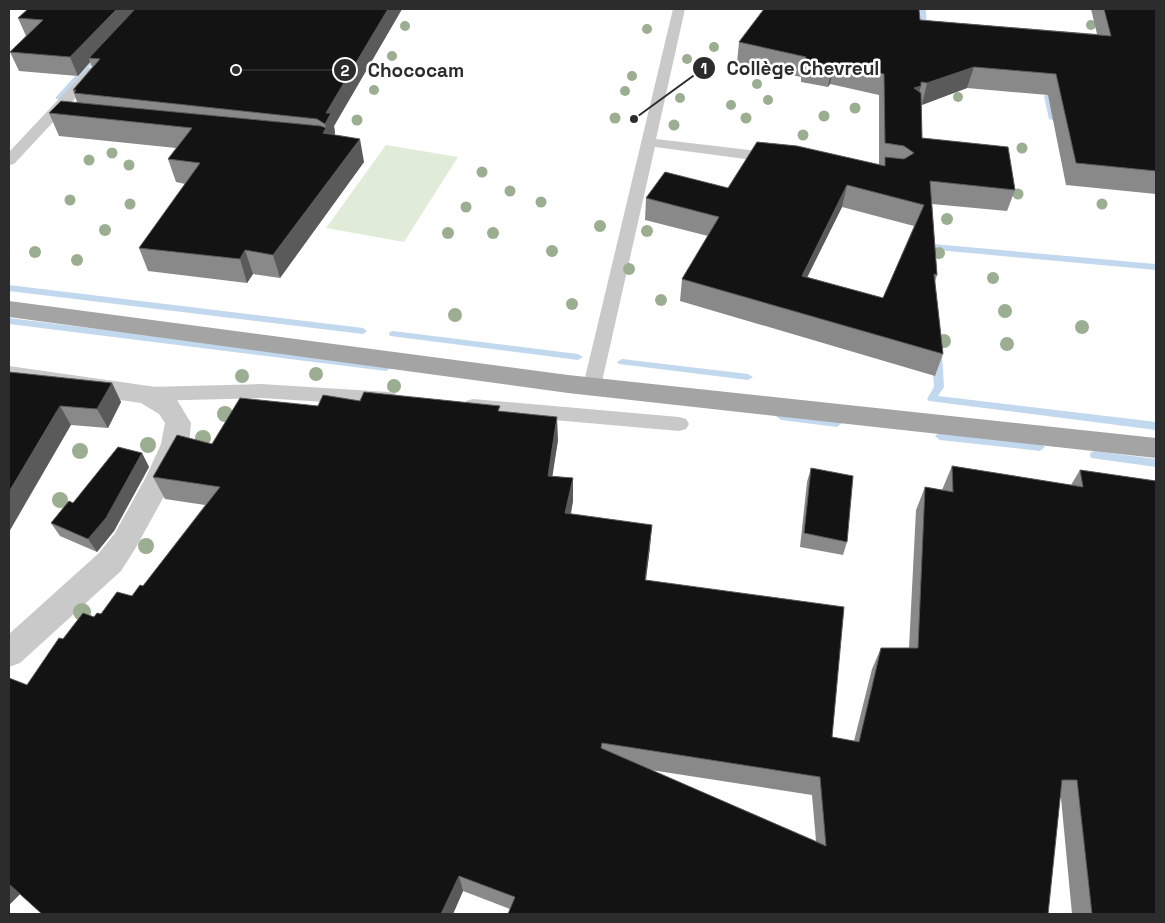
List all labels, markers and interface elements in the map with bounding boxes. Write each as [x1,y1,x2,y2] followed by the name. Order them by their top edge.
[692,51,889,85] callout: Collège Chevreul
[333,53,474,87] callout: Chococam
[727,56,879,81] text: Collège Chevreul
[368,58,464,83] text: Chococam
[701,59,707,78] text: 1
[341,61,350,80] text: 2

